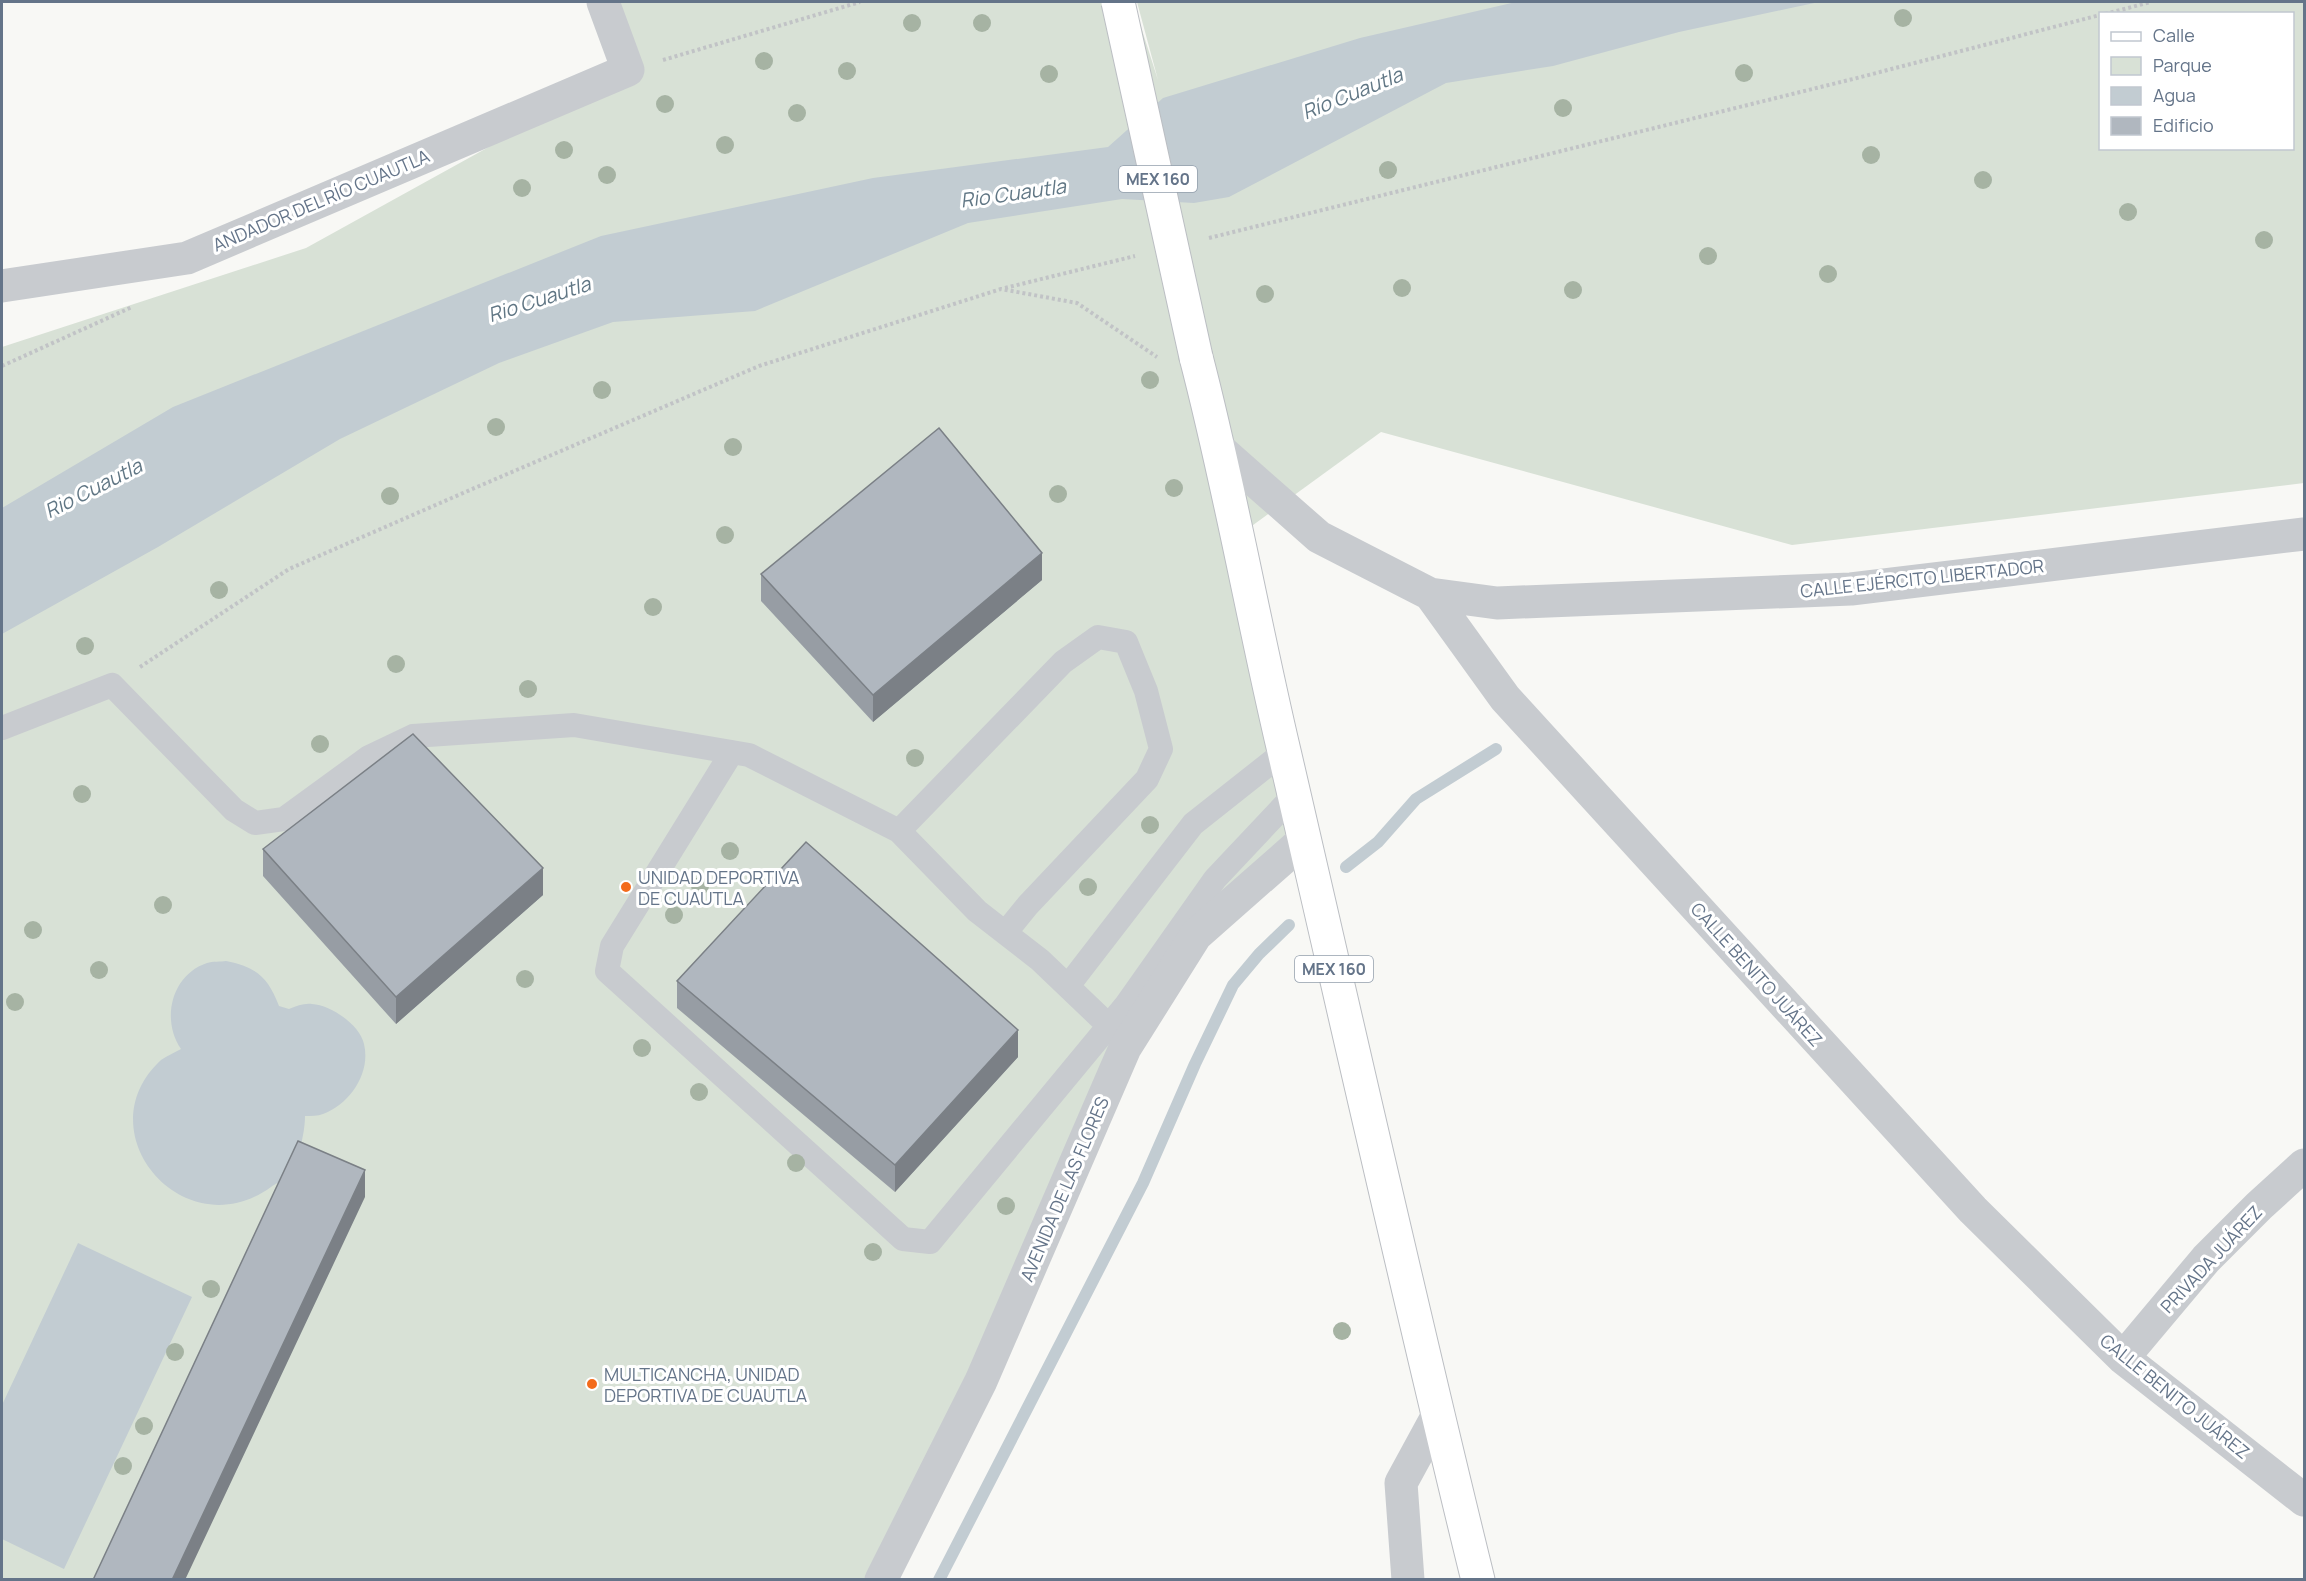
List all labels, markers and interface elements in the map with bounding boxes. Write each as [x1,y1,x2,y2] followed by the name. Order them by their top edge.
[2099,12,2294,150] legend
[2153,23,2195,47] text: Calle
[2153,53,2212,77] text: Parque
[1298,60,1407,125] water label: Río Cuautla
[2153,83,2196,107] text: Agua
[2153,113,2214,137] text: Edificio
[209,143,434,257] street label: ANDADOR DEL RÍO CUAUTLA
[1119,166,1197,192] road number: MEX 160
[959,172,1068,214] water label: Rio Cuautla
[484,269,594,328] water label: Rio Cuautla
[40,451,147,524] water label: Rio Cuautla
[1799,553,2045,603] street label: CALLE EJÉRCITO LIBERTADOR
[638,865,800,910] place label: UNIDAD DEPORTIVA DE CUAUTLA
[619,880,633,894] marker: UNIDAD DEPORTIVA DE CUAUTLA
[1686,897,1828,1051] street label: CALLE BENITO JUÁREZ
[1295,956,1373,982] road number: MEX 160
[1014,1093,1114,1285] street label: AVENIDA DE LAS FLORES
[2155,1200,2267,1318] street label: PRIVADA JUÁREZ
[2095,1328,2255,1464] street label: CALLE BENITO JUÁREZ
[604,1362,808,1407] place label: MULTICANCHA, UNIDAD DEPORTIVA DE CUAUTLA
[585,1377,599,1391] marker: MULTICANCHA, UNIDAD DEPORTIVA DE CUAUTLA

